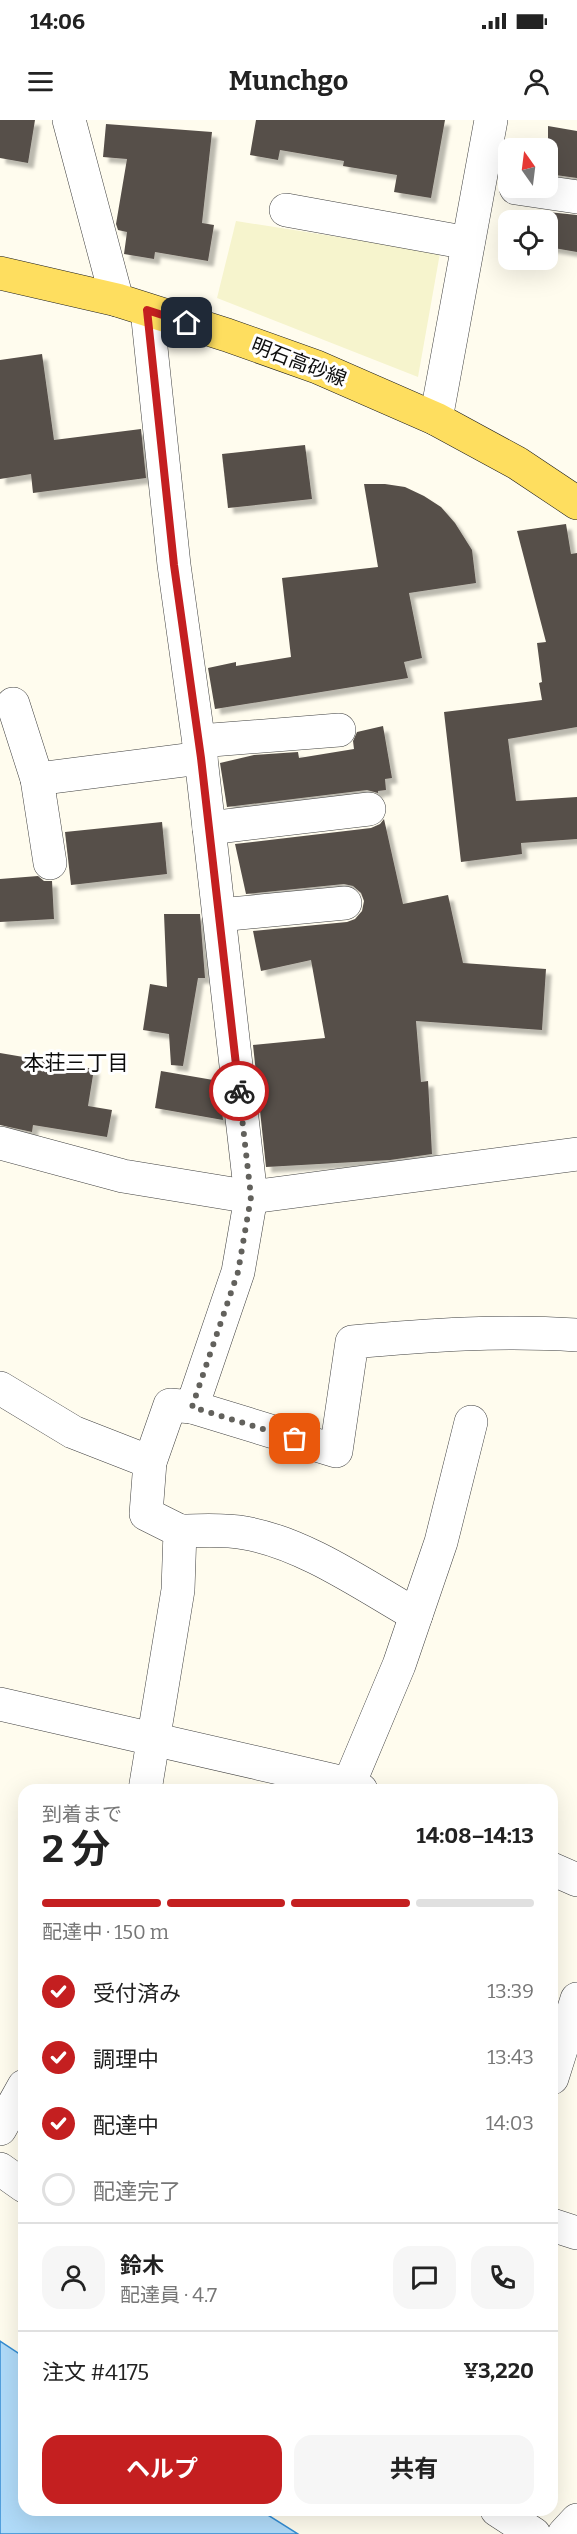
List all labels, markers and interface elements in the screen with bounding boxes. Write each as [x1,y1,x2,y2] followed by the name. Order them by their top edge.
[30,8,85,35] text: 14:06
[24,65,57,98] icon: menu
[229,65,348,97] text: Munchgo
[520,65,553,98] icon: person
[498,138,558,198] north arrow
[498,138,558,270] map controls
[498,210,558,270] button: locate
[161,297,212,348] pin
[170,306,203,339] icon: home
[248,333,350,391] street label: 明石高砂線
[24,1050,129,1076] district label: 本荘三丁目
[209,1061,269,1121] courier
[223,1075,256,1108] icon: bike
[269,1413,320,1464] pin
[278,1422,311,1455] icon: bag
[42,1802,122,1826] text: 到着まで
[416,1822,534,1849] text: 14:08–14:13
[42,1826,110,1872] text: 2 分
[42,1920,169,1944] text: 配達中 · 150 m
[42,1975,75,2008] icon: check
[487,1979,534,2003] text: 13:39
[93,1980,181,2007] text: 受付済み
[42,2041,75,2074] icon: check
[487,2045,534,2069] text: 13:43
[93,2046,159,2073] text: 調理中
[42,2107,75,2140] icon: check
[486,2111,534,2135] text: 14:03
[93,2112,159,2139] text: 配達中
[93,2178,181,2205] text: 配達完了
[42,2246,105,2309] button: person
[393,2246,456,2309] button: chat
[471,2246,534,2309] button: phone
[120,2252,164,2279] text: 鈴木
[120,2283,217,2307] text: 配達員 · 4.7
[463,2357,534,2384] text: ¥3,220
[42,2359,149,2386] text: 注文 #4175
[42,2435,282,2504] button: ヘルプ
[294,2435,534,2504] button: 共有

